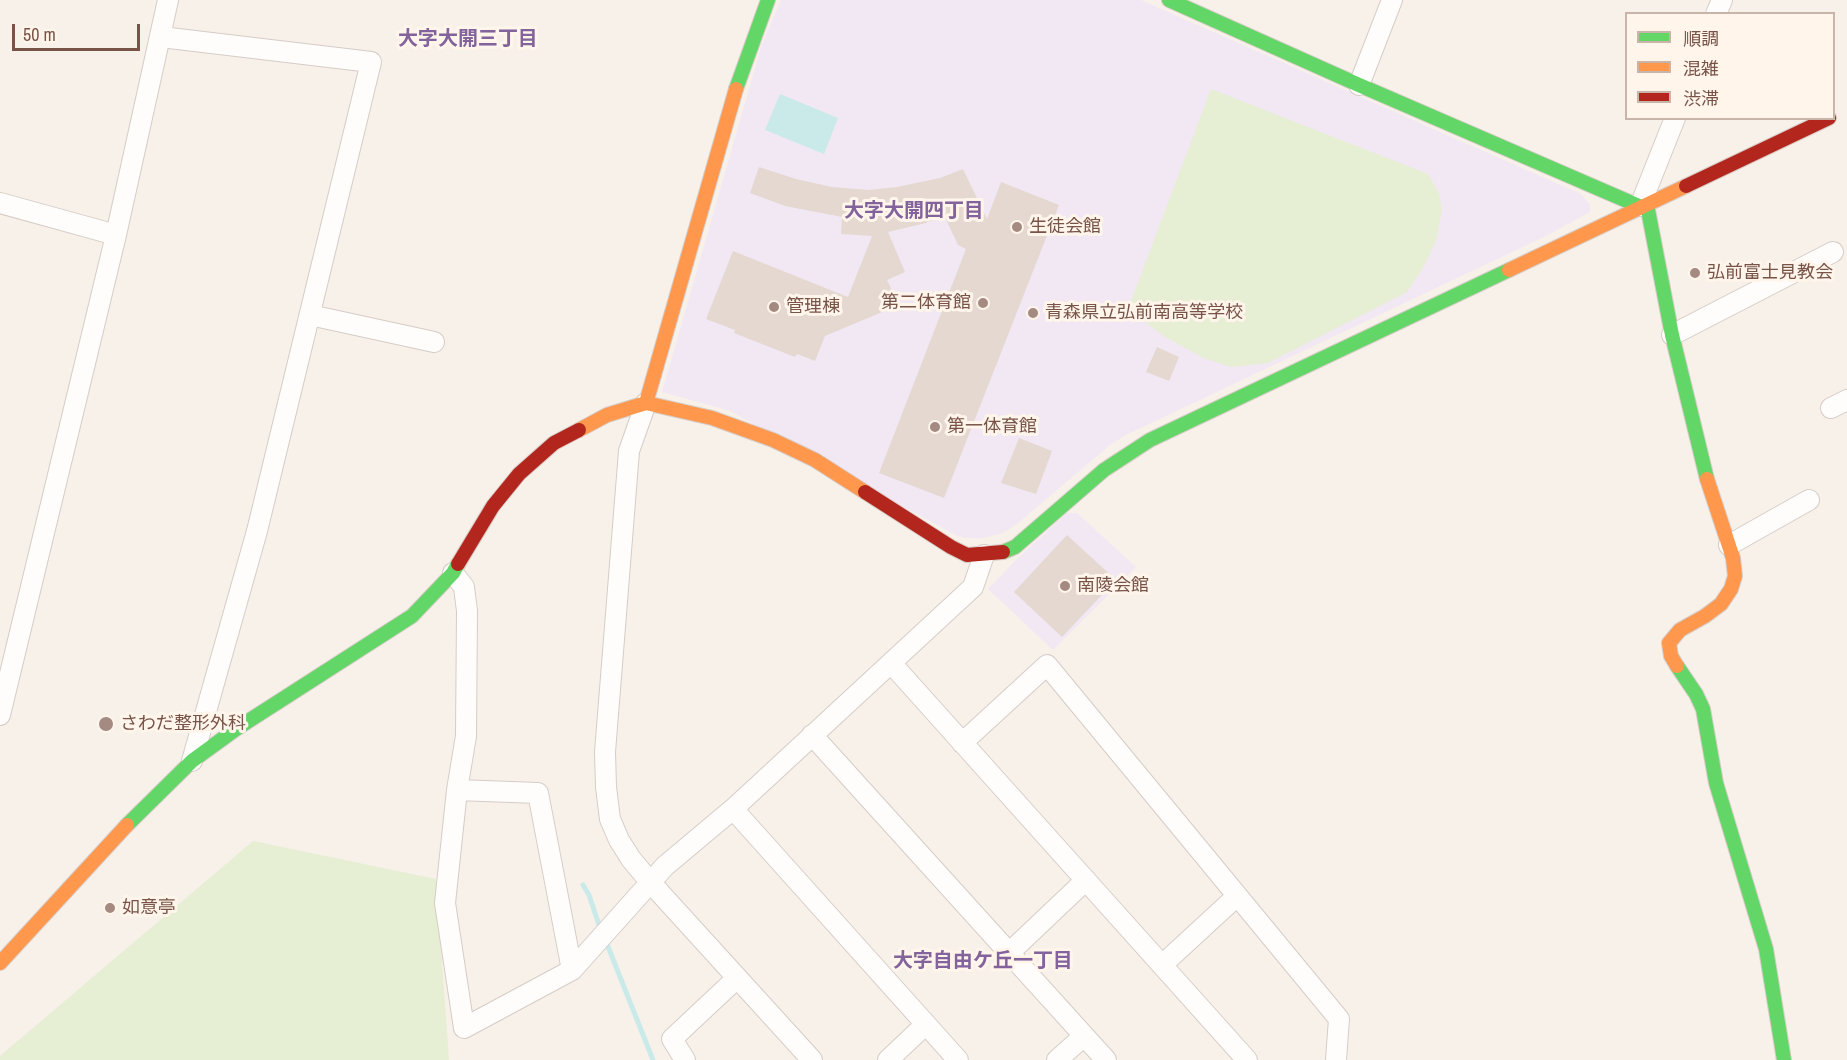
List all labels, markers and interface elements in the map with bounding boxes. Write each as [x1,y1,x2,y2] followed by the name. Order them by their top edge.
[15,12,142,50] scale bar
[1625,12,1835,120] legend
[23,22,56,47] text: 50 m
[1683,26,1719,51] text: 順調
[398,28,538,52] district label: 大字大開三丁目
[1683,56,1719,81] text: 混雑
[1683,86,1719,111] text: 渋滞
[844,200,984,224] district label: 大字大開四丁目
[1029,216,1101,238] place label: 生徒会館
[1010,220,1024,234] marker: 生徒会館
[1707,262,1833,284] place label: 弘前富士見教会
[1688,266,1702,280] marker: 弘前富士見教会
[881,292,971,314] place label: 第二体育館
[786,296,840,318] place label: 管理棟
[976,296,990,310] marker: 第二体育館
[767,300,781,314] marker: 管理棟
[1045,302,1243,324] place label: 青森県立弘前南高等学校
[1026,306,1040,320] marker: 青森県立弘前南高等学校
[947,416,1037,438] place label: 第一体育館
[928,420,942,434] marker: 第一体育館
[1077,575,1149,597] place label: 南陵会館
[1058,579,1072,593] marker: 南陵会館
[120,713,246,735] place label: さわだ整形外科
[97,715,115,733] marker: さわだ整形外科
[122,897,176,919] place label: 如意亭
[103,901,117,915] marker: 如意亭
[893,950,1073,974] district label: 大字自由ケ丘一丁目

